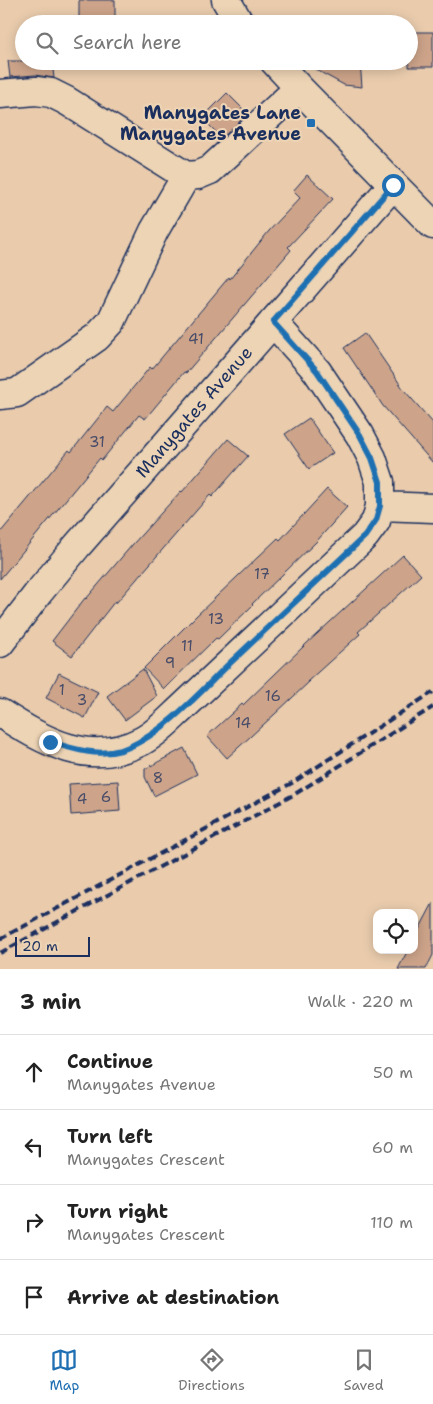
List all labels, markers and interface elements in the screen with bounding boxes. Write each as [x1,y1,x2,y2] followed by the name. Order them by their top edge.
[15,15,418,70] search box
[33,29,61,57] icon: search
[73,30,182,55] text: Search here
[120,101,301,146] place label: Manygates Lane Manygates Avenue
[305,117,317,129] marker: Manygates Lane Manygates Avenue
[382,174,405,197] route start
[188,329,204,349] house number: 41
[130,341,258,483] street label: Manygates Avenue
[89,432,105,452] house number: 31
[254,564,270,584] house number: 17
[208,609,224,629] house number: 13
[181,636,193,656] house number: 11
[165,653,175,673] house number: 9
[59,680,65,700] house number: 1
[265,686,281,706] house number: 16
[77,690,87,710] house number: 3
[235,713,251,733] house number: 14
[39,731,62,754] route end
[153,768,163,788] house number: 8
[101,787,111,807] house number: 6
[77,789,87,809] house number: 4
[373,909,418,954] map controls
[373,909,418,954] button: locate
[15,934,90,957] scale bar
[22,937,58,955] text: 20 m
[20,988,81,1016] text: 3 min
[307,991,413,1012] text: Walk · 220 m
[67,1049,153,1074] text: Continue
[20,1058,48,1086] icon: ahead
[373,1062,413,1083] text: 50 m
[67,1074,216,1095] text: Manygates Avenue
[67,1124,153,1149] text: Turn left
[20,1133,48,1161] icon: left
[372,1137,413,1158] text: 60 m
[67,1149,225,1170] text: Manygates Crescent
[67,1199,168,1224] text: Turn right
[20,1208,48,1236] icon: right
[370,1212,413,1233] text: 110 m
[67,1224,225,1245] text: Manygates Crescent
[20,1283,48,1311] icon: arrive
[67,1285,279,1310] text: Arrive at destination
[49,1346,79,1394] tab: Map
[178,1346,245,1394] tab: Directions
[344,1346,384,1394] tab: Saved

